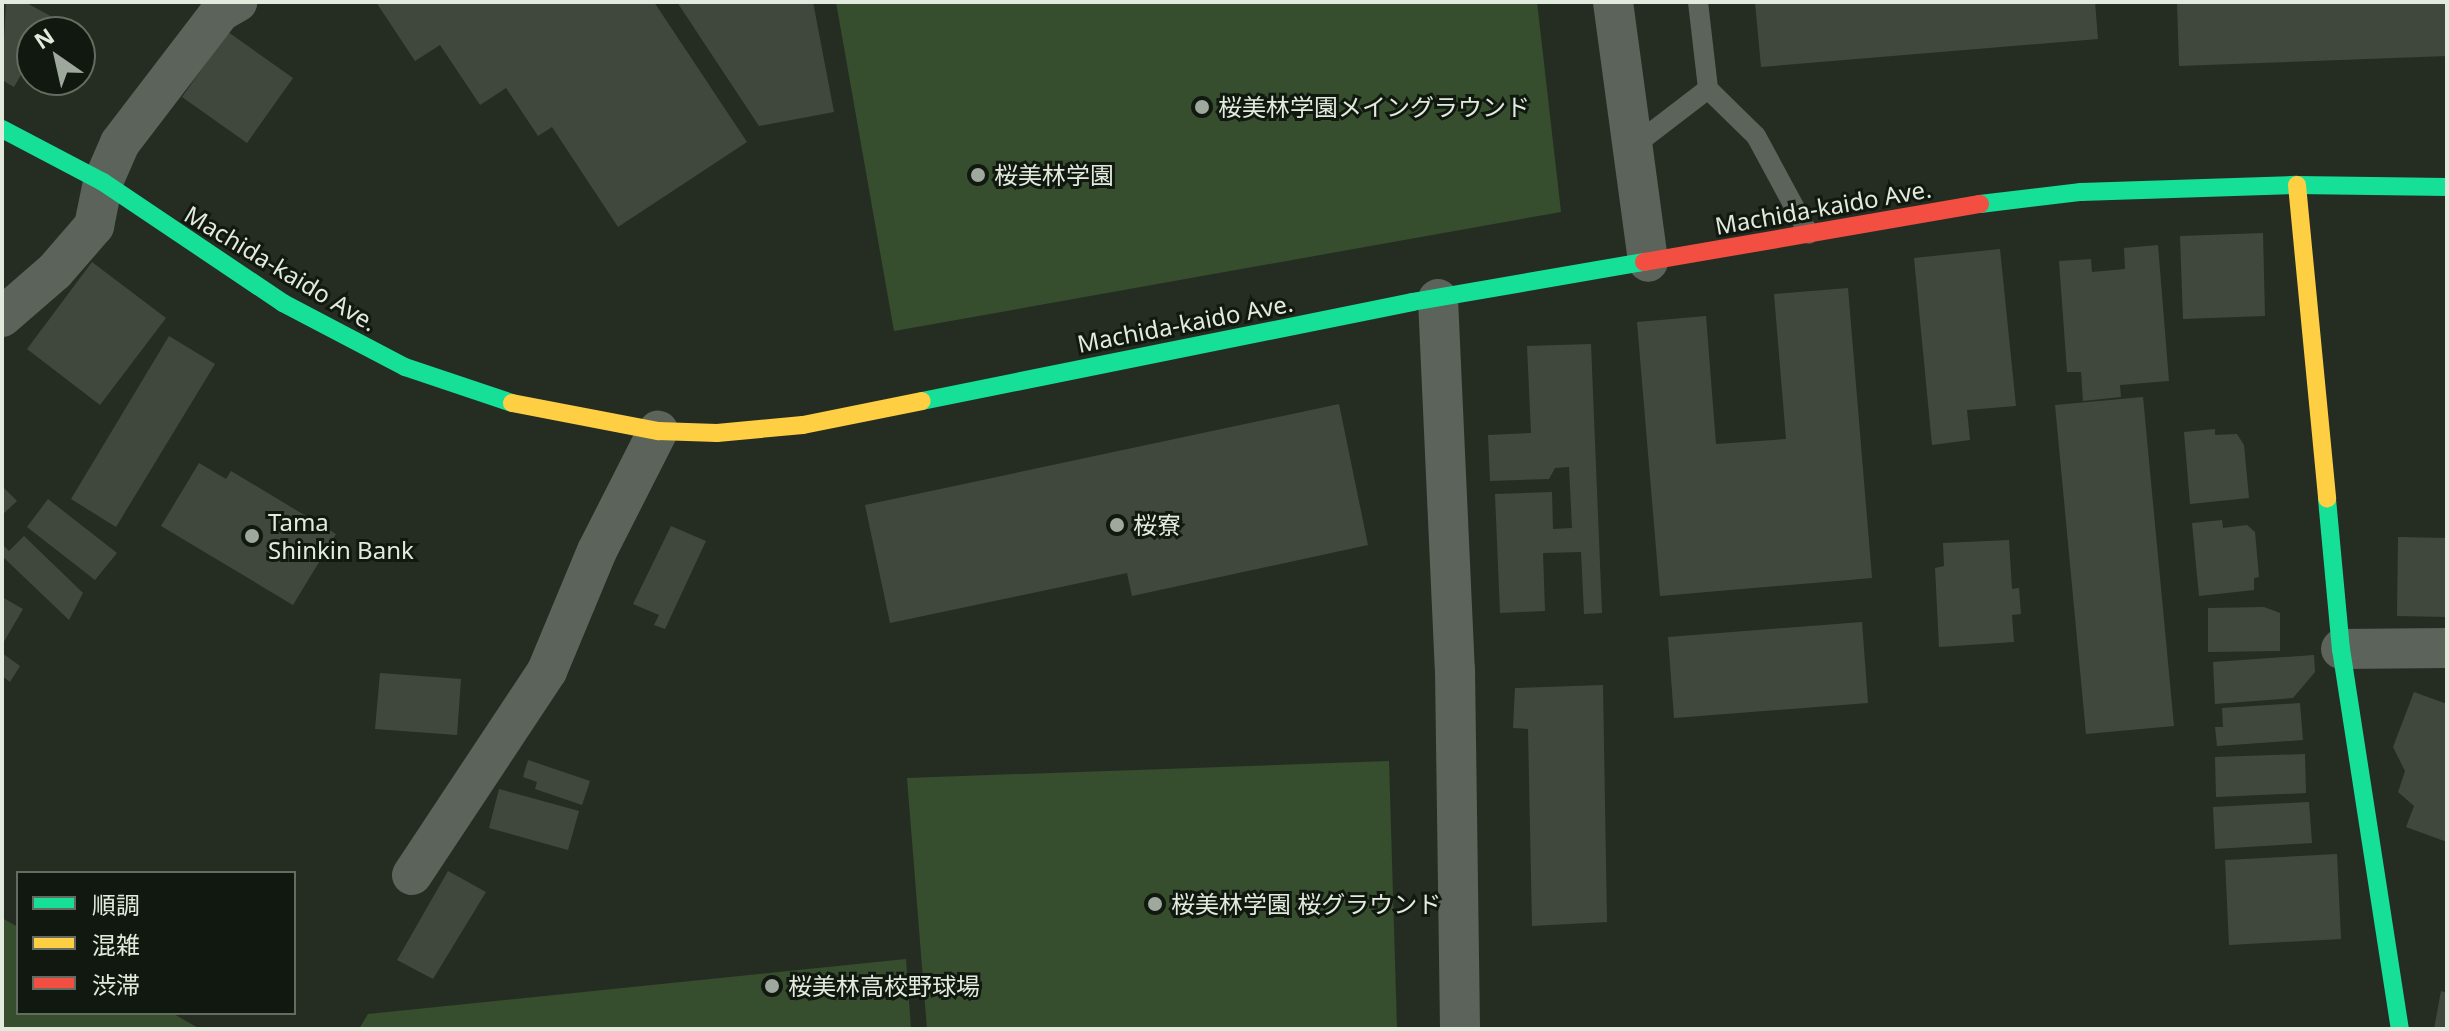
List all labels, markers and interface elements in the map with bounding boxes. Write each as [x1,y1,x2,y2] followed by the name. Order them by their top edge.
[16,16,96,96] north arrow
[28,20,59,55] text: N
[1218,93,1530,121] place label: 桜美林学園メイングラウンド
[1193,98,1211,116] marker: 桜美林学園メイングラウンド
[994,161,1114,189] place label: 桜美林学園
[969,166,987,184] marker: 桜美林学園
[1713,174,1933,240] street label: Machida-kaido Ave.
[180,199,382,337] street label: Machida-kaido Ave.
[1075,288,1295,358] street label: Machida-kaido Ave.
[268,508,414,564] place label: Tama Shinkin Bank
[1133,511,1181,539] place label: 桜寮
[1108,516,1126,534] marker: 桜寮
[243,527,261,545] marker: Tama Shinkin Bank
[16,871,296,1015] legend
[92,888,140,921] text: 順調
[1171,890,1441,918] place label: 桜美林学園 桜グラウンド
[1146,895,1164,913] marker: 桜美林学園 桜グラウンド
[92,928,140,961] text: 混雑
[92,968,140,1001] text: 渋滞
[788,972,980,1000] place label: 桜美林高校野球場
[763,977,781,995] marker: 桜美林高校野球場

